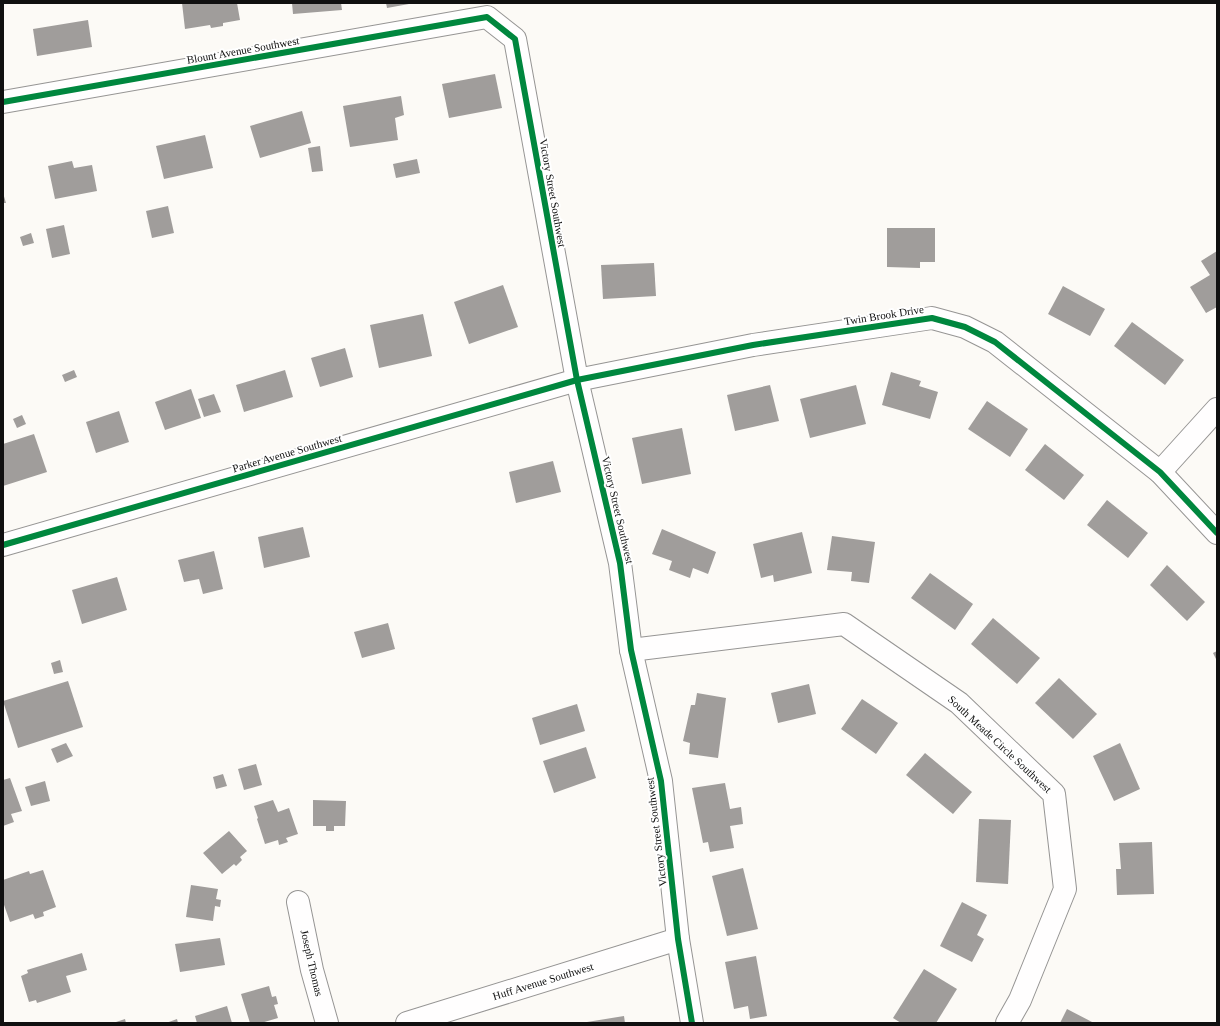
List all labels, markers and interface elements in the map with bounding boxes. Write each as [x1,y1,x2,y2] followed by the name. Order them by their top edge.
[186,34,300,66] street label: Blount Avenue Southwest
[538,138,568,248] street label: Victory Street Southwest
[843,303,925,327] street label: Twin Brook Drive
[231,432,343,474] street label: Parker Avenue Southwest
[600,455,636,565] street label: Victory Street Southwest
[946,693,1054,795] street label: South Meade Circle Southwest
[643,777,669,887] street label: Victory Street Southwest
[299,929,325,997] street label: Joseph Thomas
[491,960,595,1002] street label: Huff Avenue Southwest

